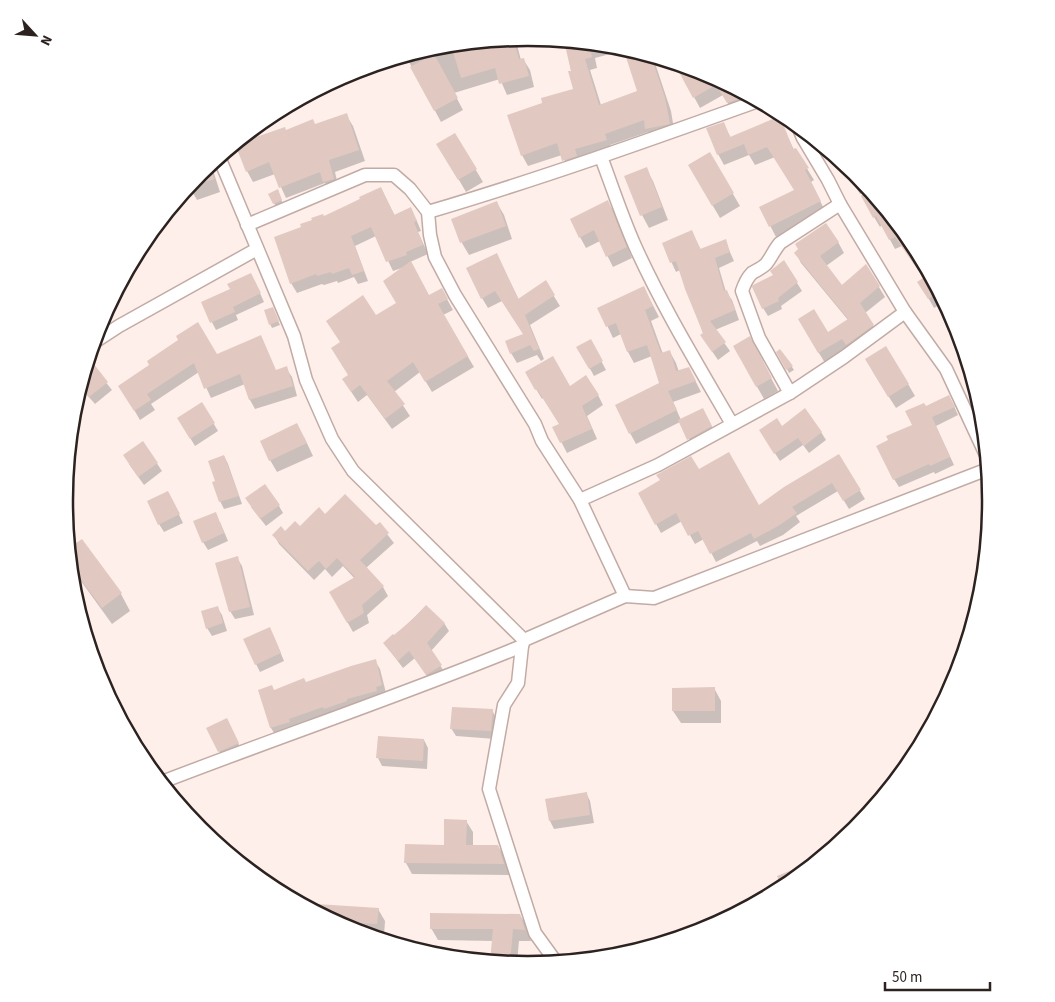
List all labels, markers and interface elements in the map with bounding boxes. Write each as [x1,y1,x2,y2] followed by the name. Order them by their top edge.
[10,10,60,60] north arrow
[35,32,57,49] text: N
[885,960,990,992] scale bar
[892,967,922,988] text: 50 m

